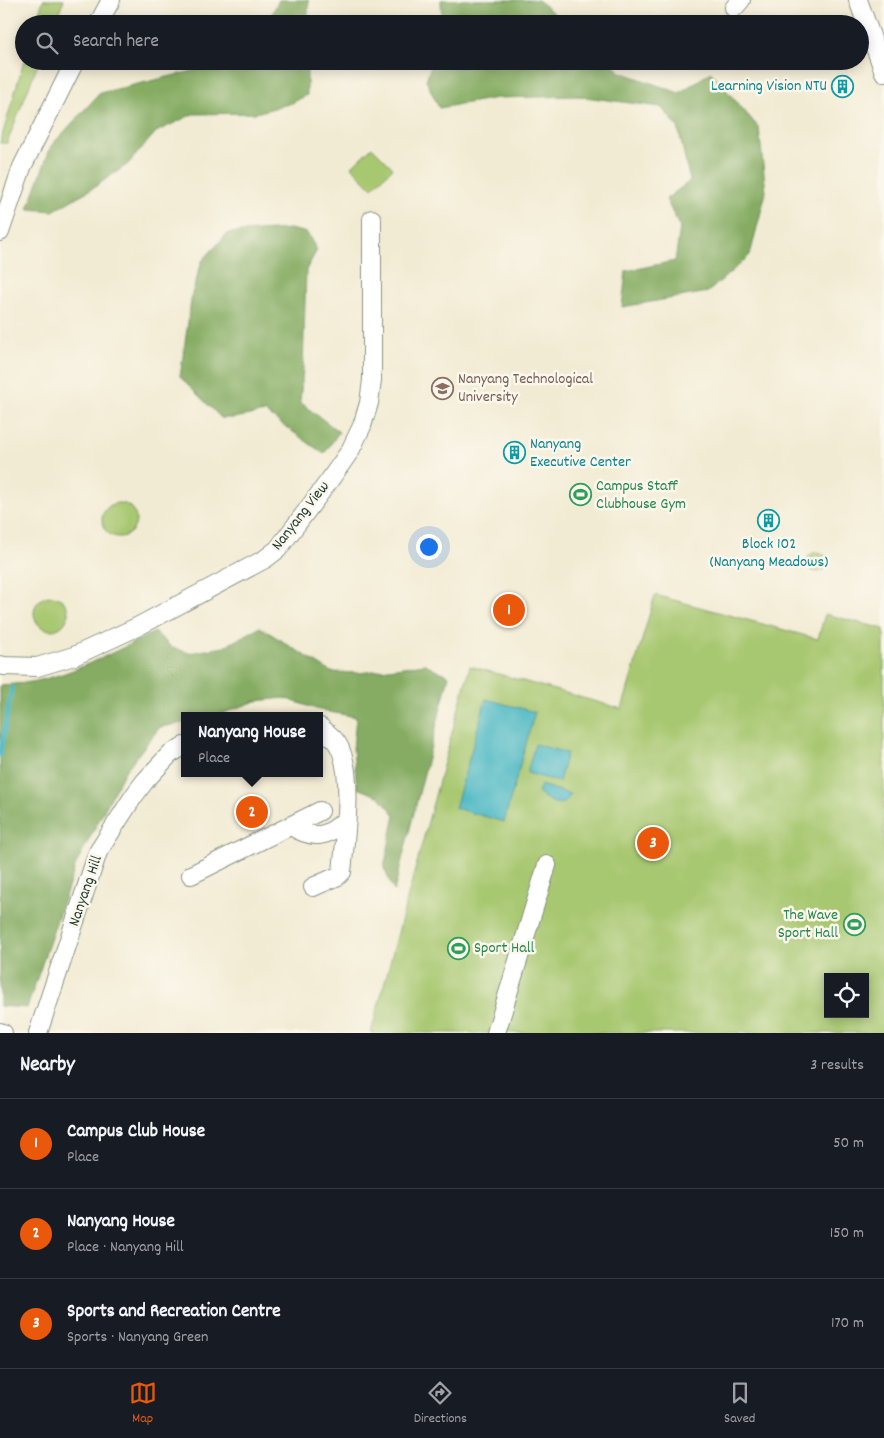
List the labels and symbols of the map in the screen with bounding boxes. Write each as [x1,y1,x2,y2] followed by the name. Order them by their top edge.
[831,74,855,98] building icon: Learning Vision NTU
[711,75,827,98] place label: Learning Vision NTU
[458,368,593,409] place label: Nanyang Technological University
[430,376,454,400] school or university icon: Nanyang Technological University
[530,433,631,474] place label: Nanyang Executive Center
[502,441,526,465] building icon: Nanyang Executive Center
[596,475,686,516] place label: Campus Staff Clubhouse Gym
[266,476,336,556] street label: Nanyang View
[568,483,592,507] sports icon: Campus Staff Clubhouse Gym
[757,508,781,532] building icon: Block 102 (Nanyang Meadows)
[710,533,828,574] place label: Block 102 (Nanyang Meadows)
[416,534,442,560] your location
[493,591,525,629] pin: 1
[236,793,268,831] pin: 2
[637,824,669,862] pin: 3
[63,852,109,930] street label: Nanyang Hill
[778,904,838,945] place label: The Wave Sport Hall
[842,912,866,936] sports icon: The Wave Sport Hall
[446,936,470,960] sports icon: Sport Hall
[474,937,535,960] place label: Sport Hall

